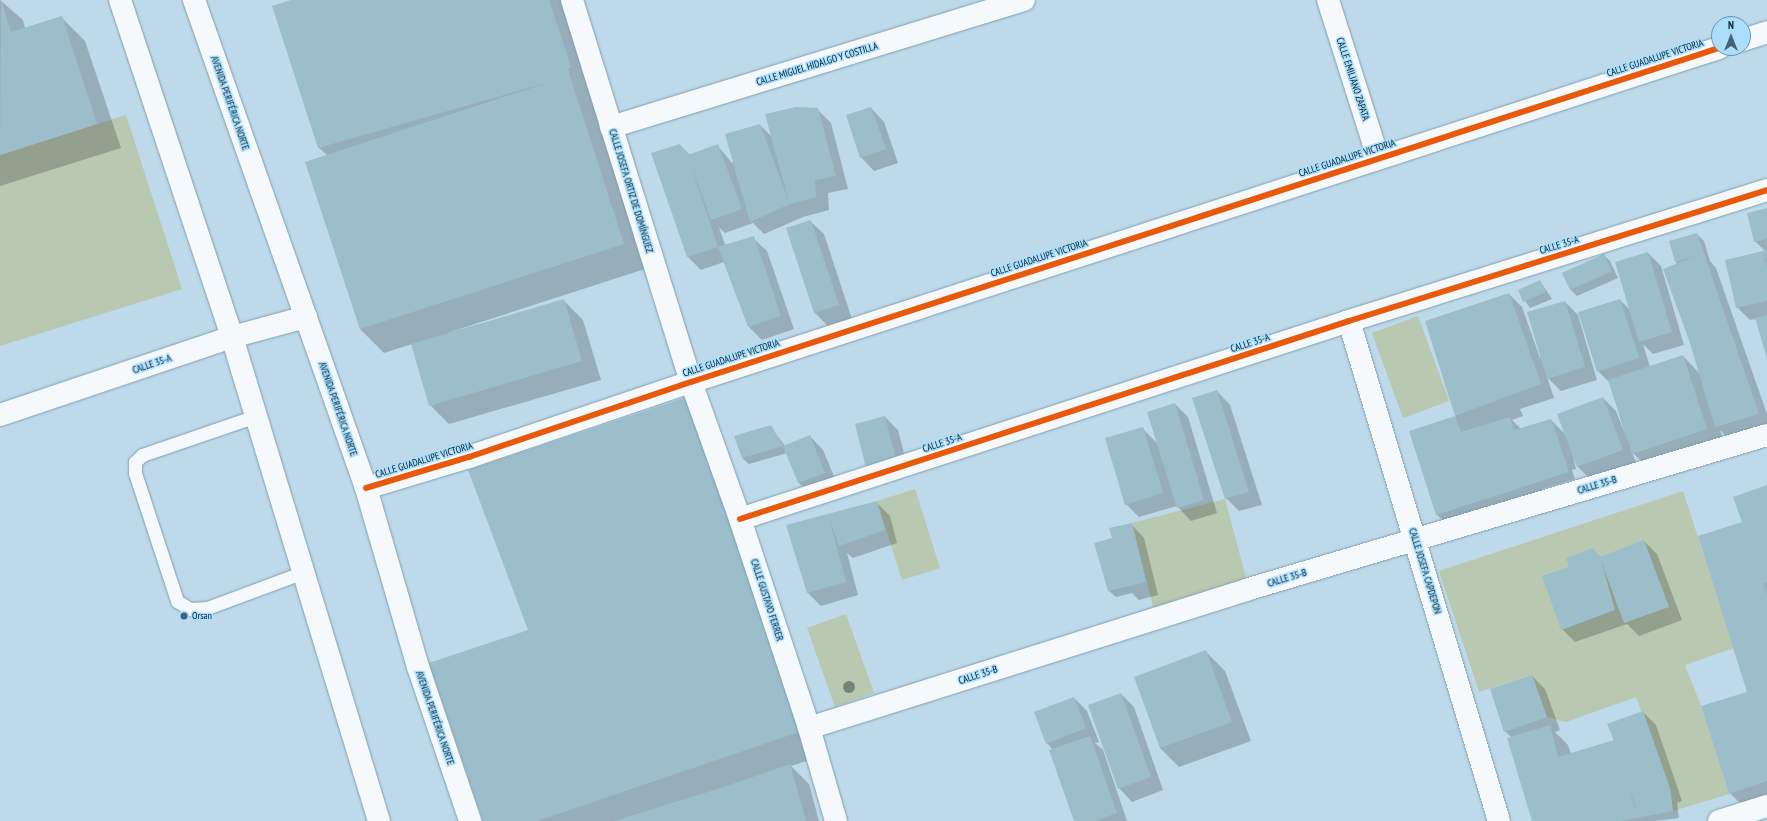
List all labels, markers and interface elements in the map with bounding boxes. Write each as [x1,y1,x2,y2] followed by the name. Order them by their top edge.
[1711,16,1751,56] north arrow
[1728,18,1734,32] text: N
[1334,36,1372,122] street label: CALLE EMILIANO ZAPATA
[1605,37,1705,79] street label: CALLE GUADALUPE VICTORIA
[754,40,880,88] street label: CALLE MIGUEL HIDALGO Y COSTILLA
[208,54,252,152] street label: AVENIDA PERIFÉRICA NORTE
[606,127,656,255] street label: CALLE JOSEFA ORTIZ DE DOMÍNGUEZ
[1297,137,1397,179] street label: CALLE GUADALUPE VICTORIA
[1538,233,1580,257] street label: CALLE 35-A
[989,237,1089,279] street label: CALLE GUADALUPE VICTORIA
[1229,331,1271,355] street label: CALLE 35-A
[681,337,781,379] street label: CALLE GUADALUPE VICTORIA
[131,352,173,376] street label: CALLE 35-A
[316,360,360,458] street label: AVENIDA PERIFÉRICA NORTE
[921,431,963,455] street label: CALLE 35-A
[374,439,474,481] street label: CALLE GUADALUPE VICTORIA
[1576,473,1618,497] street label: CALLE 35-B
[1406,526,1444,616] street label: CALLE JOSEFA CAPDEPON
[748,557,786,643] street label: CALLE GUSTAVO FERRER
[1266,566,1308,590] street label: CALLE 35-B
[192,610,212,622] place label: Orsan
[179,611,189,621] marker: Orsan
[957,663,999,687] street label: CALLE 35-B
[413,669,457,767] street label: AVENIDA PERIFÉRICA NORTE

